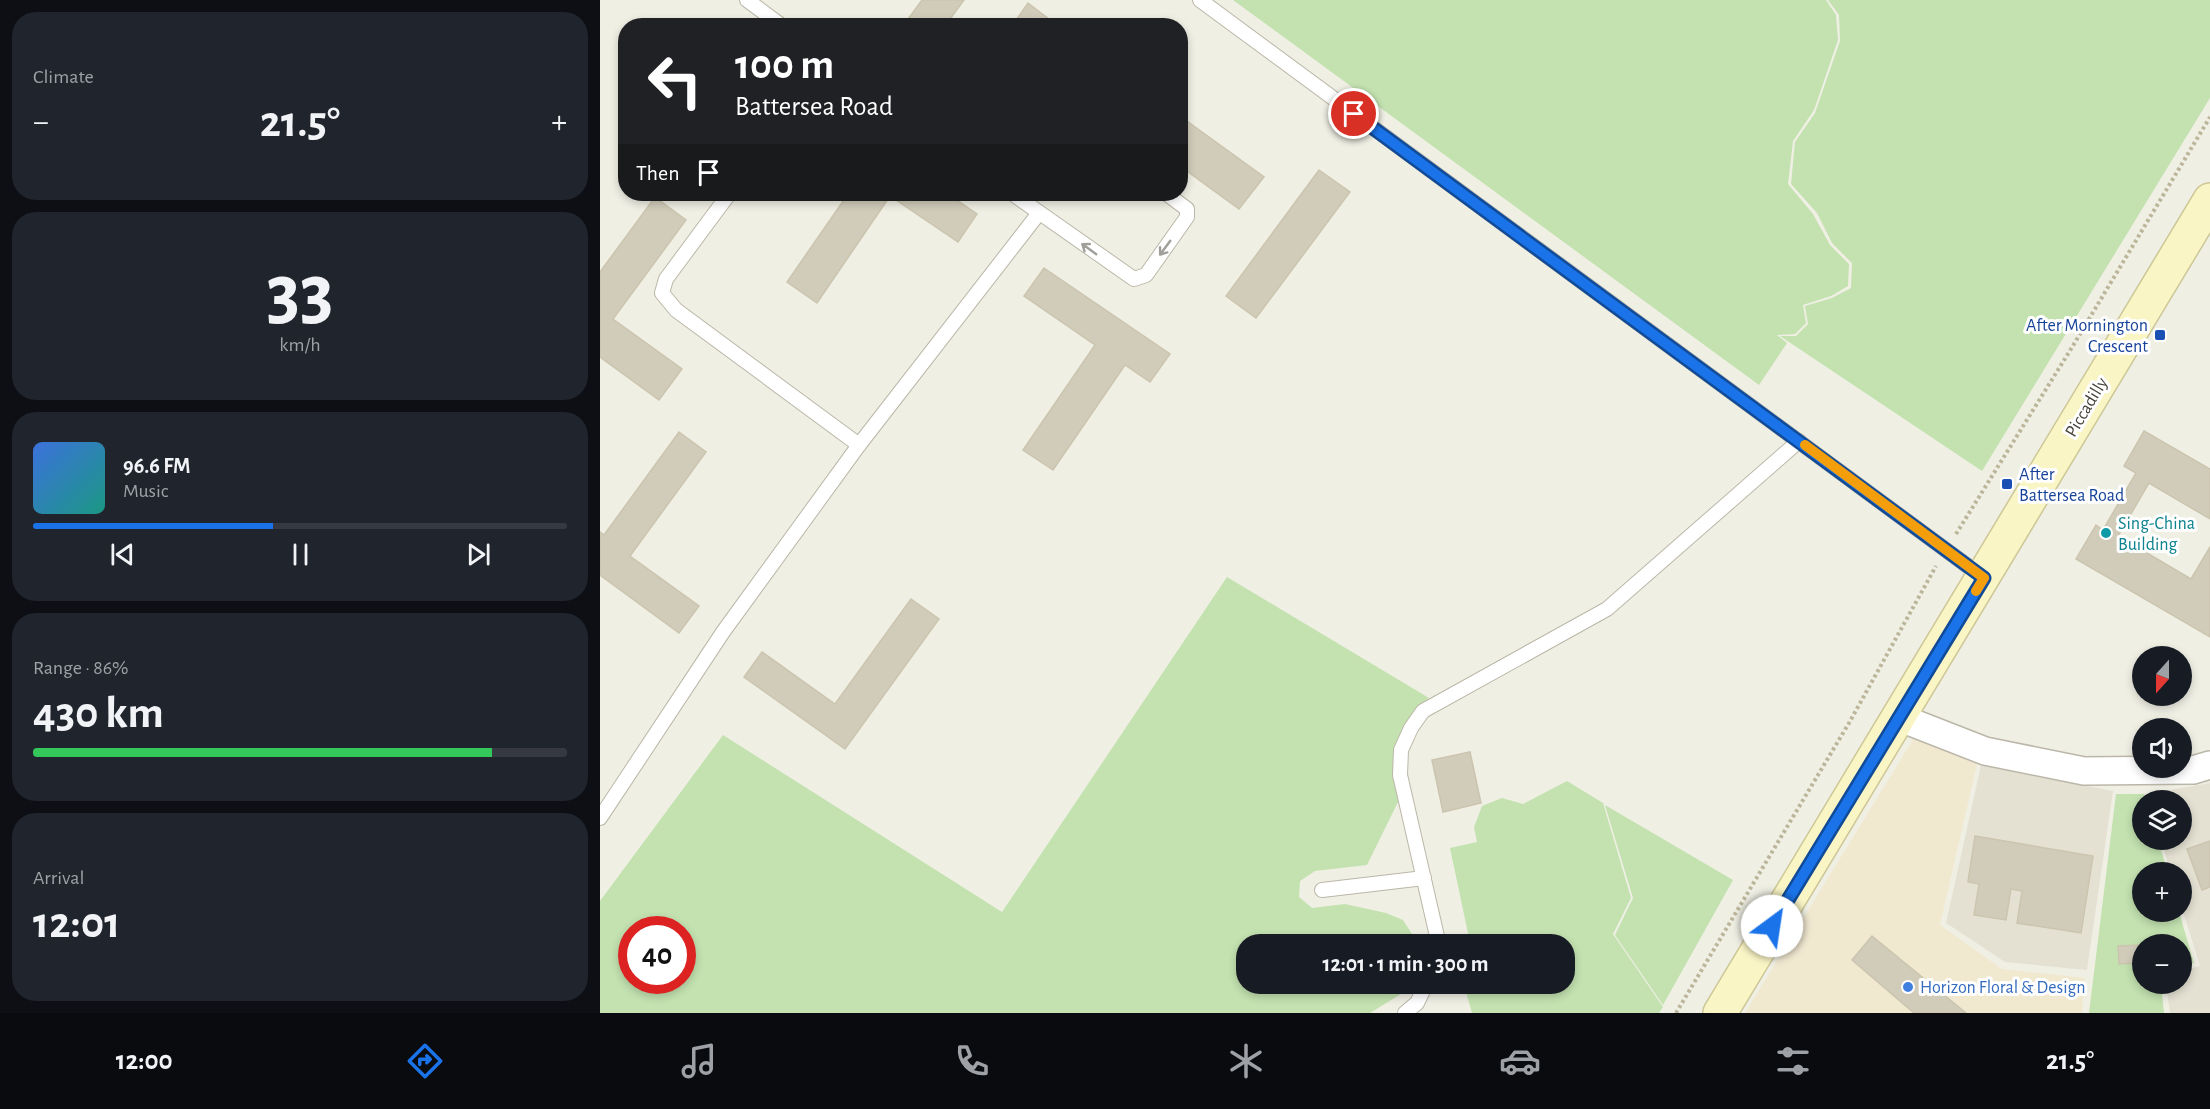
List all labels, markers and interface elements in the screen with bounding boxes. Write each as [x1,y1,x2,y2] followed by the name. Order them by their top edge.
[636,42,714,120] icon: left
[735,44,834,86] text: 100 m
[33,67,94,87] text: Climate
[1328,88,1379,139] pin
[735,93,893,120] text: Battersea Road
[1337,97,1370,130] icon: arrive
[260,100,340,145] text: 21.5°
[33,106,49,139] text: −
[551,106,567,139] text: +
[692,156,725,189] icon: arrive
[636,162,680,184] text: Then
[1159,239,1171,255] one-way arrow
[1082,243,1098,255] one-way arrow
[266,255,334,333] text: 33
[2026,317,2148,356] place label: After Mornington Crescent
[2153,328,2167,342] marker: After Mornington Crescent
[279,335,321,355] text: km/h
[2062,374,2112,440] street label: Piccadilly
[123,455,191,477] text: 96.6 FM
[2019,466,2124,505] place label: After Battersea Road
[2000,477,2014,491] marker: After Battersea Road
[123,481,169,501] text: Music
[2118,515,2195,554] place label: Sing-China Building
[2099,526,2113,540] marker: Sing-China Building
[106,538,139,571] icon: previous
[284,538,317,571] icon: pause
[462,538,495,571] icon: next
[2132,646,2192,706] north arrow
[2132,646,2192,994] map controls
[33,658,129,678] text: Range · 86%
[33,691,164,736] text: 430 km
[2132,718,2192,778] button: sound
[2132,790,2192,850] button: layers
[2132,862,2192,922] button: +
[33,868,84,888] text: Arrival
[1740,894,1804,958] position arrow
[33,901,120,946] text: 12:01
[618,916,696,994] speed limit sign: 40
[2132,934,2192,994] button: −
[1323,953,1488,975] text: 12:01 · 1 min · 300 m
[1920,979,2086,997] place label: Horizon Floral & Design
[1901,980,1915,994] marker: Horizon Floral & Design
[404,1040,446,1082] icon: directions
[678,1040,720,1082] icon: music
[951,1040,993,1082] icon: phone
[1225,1040,1267,1082] icon: climate
[1499,1040,1541,1082] icon: car
[1772,1040,1814,1082] icon: filters
[116,1047,173,1074] text: 12:00
[2046,1047,2094,1074] text: 21.5°

